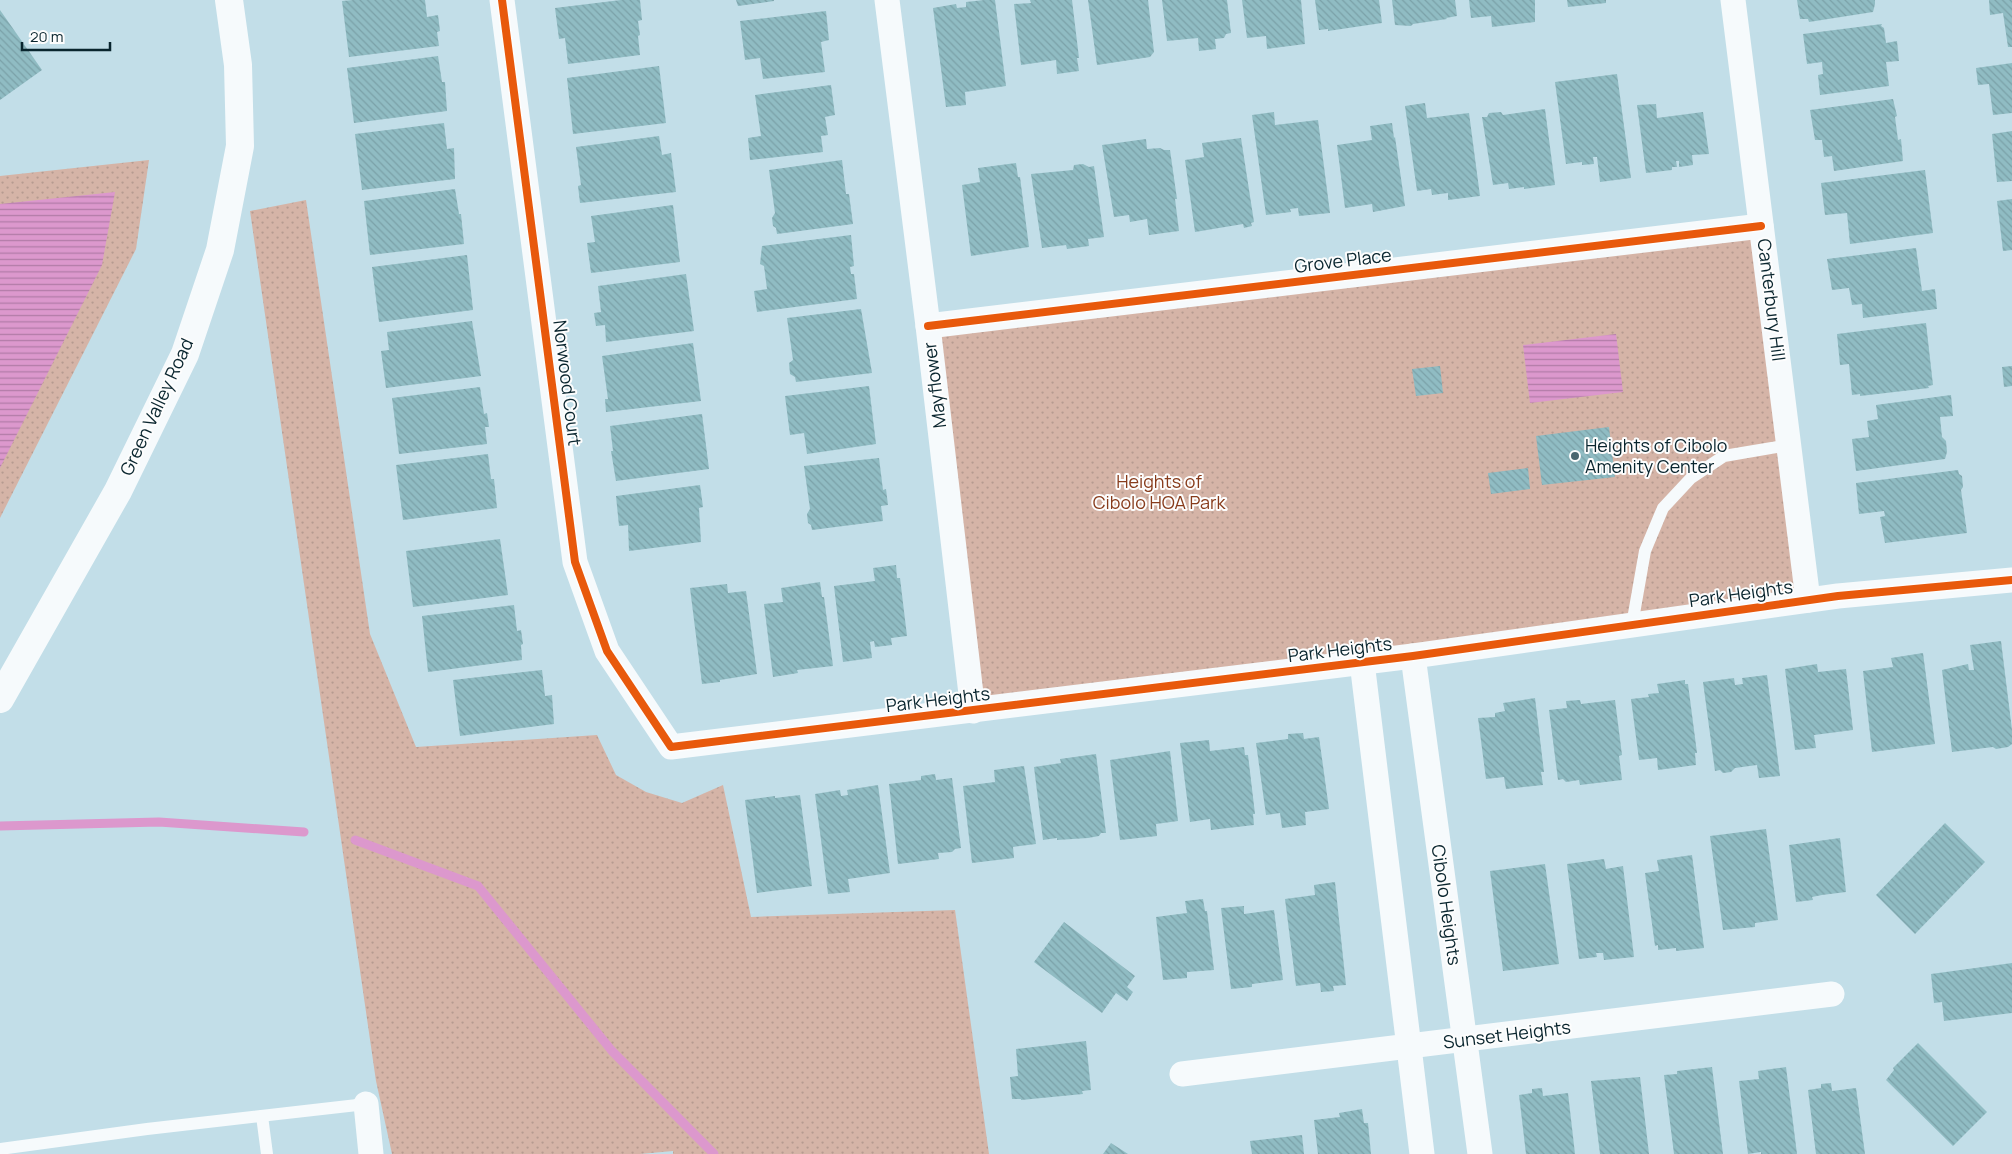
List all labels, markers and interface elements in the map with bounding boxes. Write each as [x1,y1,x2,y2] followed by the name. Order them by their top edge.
[22,20,110,52] scale bar
[30,26,63,47] text: 20 m
[1753,237,1791,362] street label: Canterbury Hill
[1293,242,1393,278] street label: Grove Place
[548,319,588,447] street label: Norwood Court
[114,334,198,479] street label: Green Valley Road
[917,340,951,430] street label: Mayflower
[1585,433,1728,478] place label: Heights of Cibolo Amenity Center
[1569,450,1581,462] marker: Heights of Cibolo Amenity Center
[1093,469,1226,514] park label: Heights of Cibolo HOA Park
[1687,574,1794,612] street label: Park Heights
[1287,631,1393,667] street label: Park Heights
[885,681,991,717] street label: Park Heights
[1427,843,1467,967] street label: Cibolo Heights
[1442,1014,1572,1054] street label: Sunset Heights

